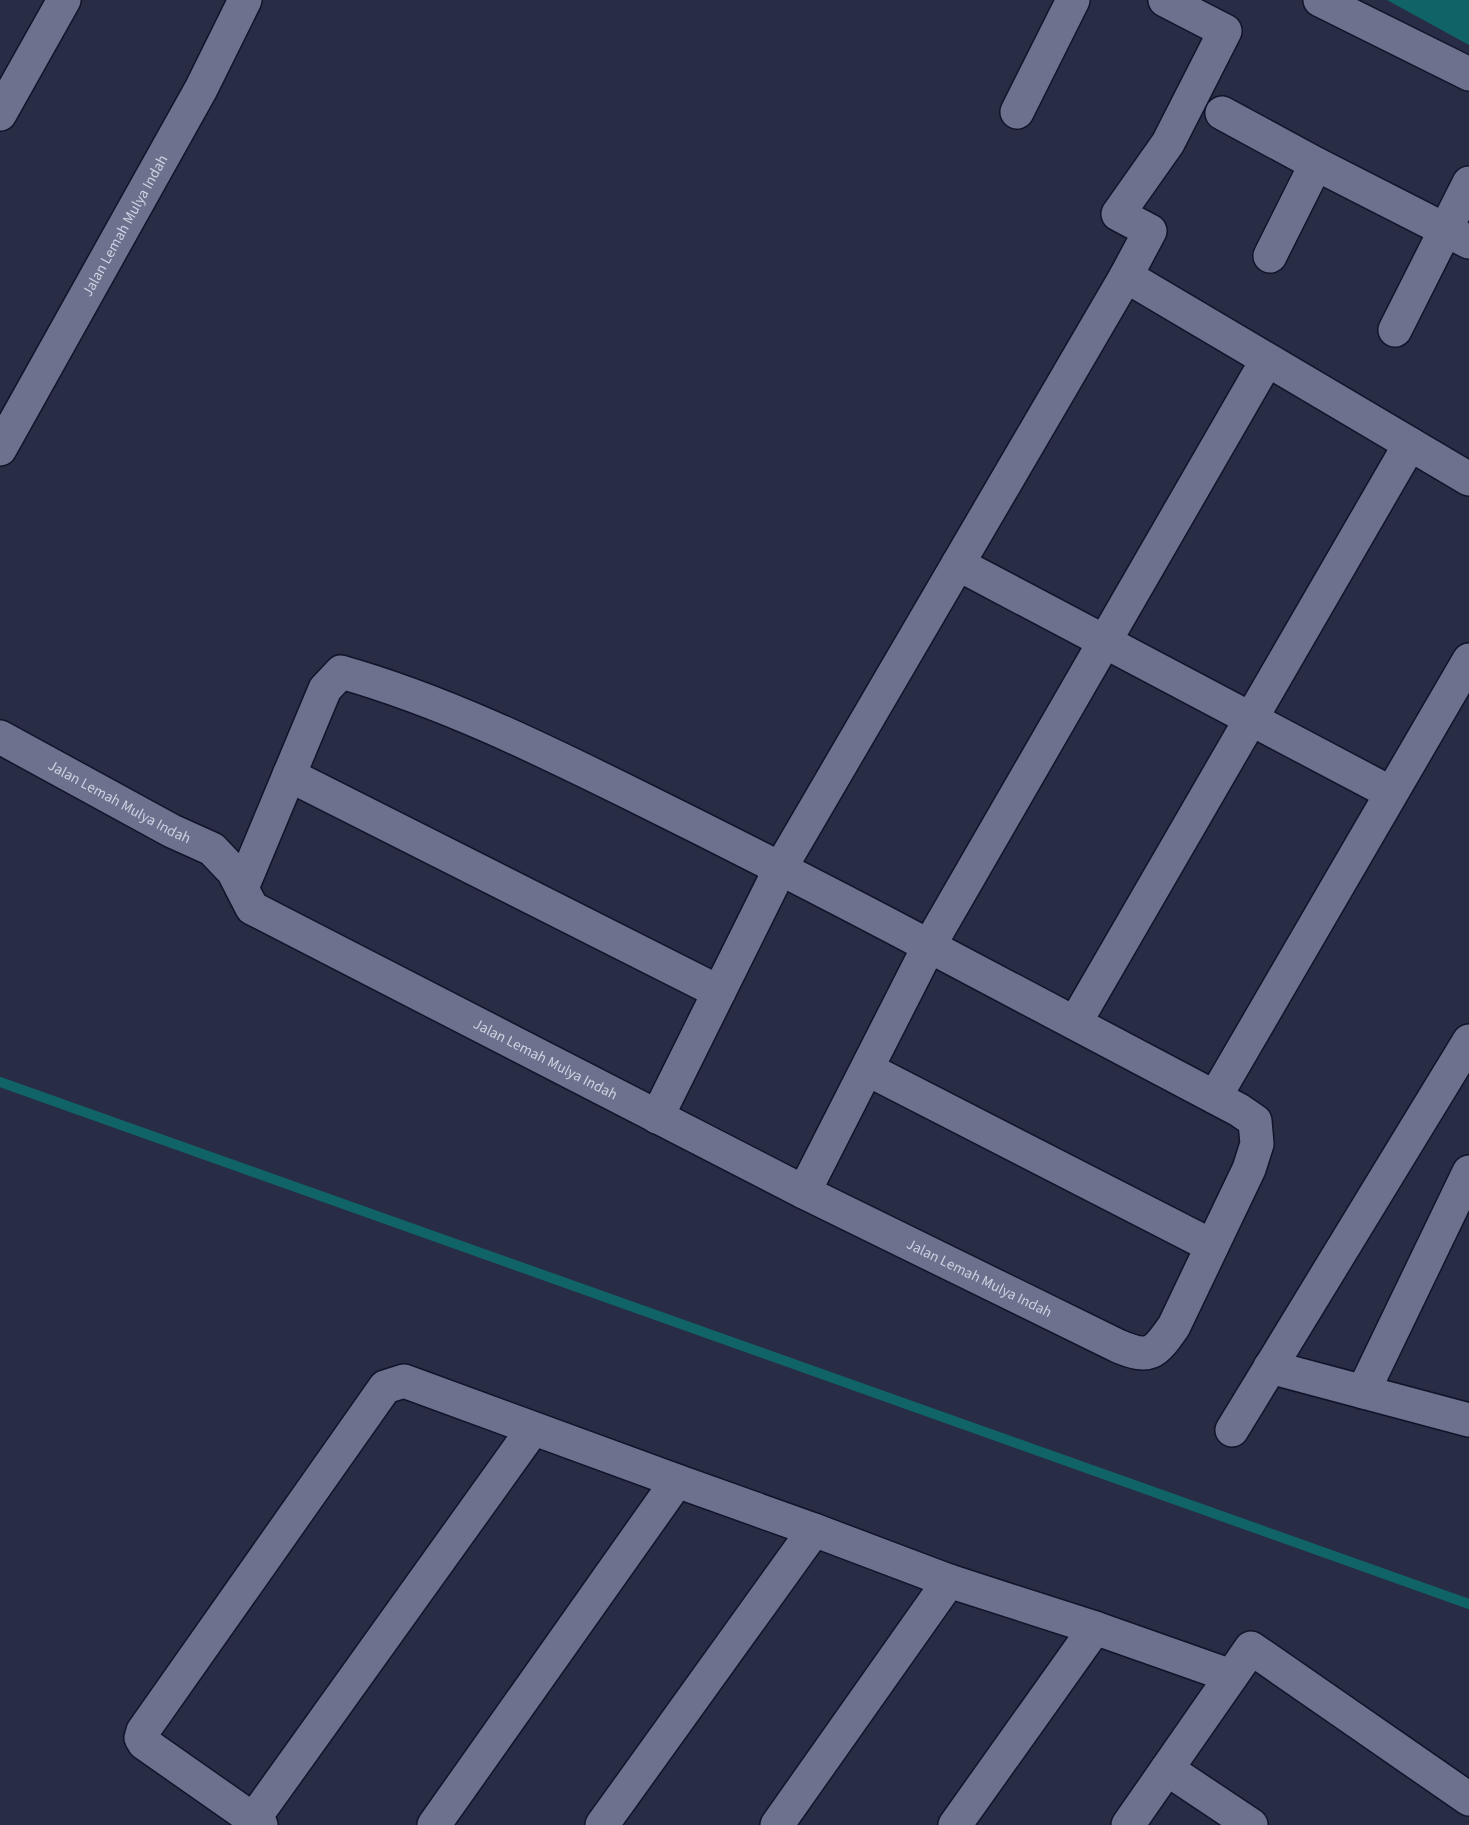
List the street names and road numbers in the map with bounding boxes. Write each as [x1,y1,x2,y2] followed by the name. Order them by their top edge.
[77,151,173,301] street label: Jalan Lemah Mulya Indah
[44,755,194,849] street label: Jalan Lemah Mulya Indah
[470,1014,621,1105] street label: Jalan Lemah Mulya Indah
[903,1234,1055,1323] street label: Jalan Lemah Mulya Indah

